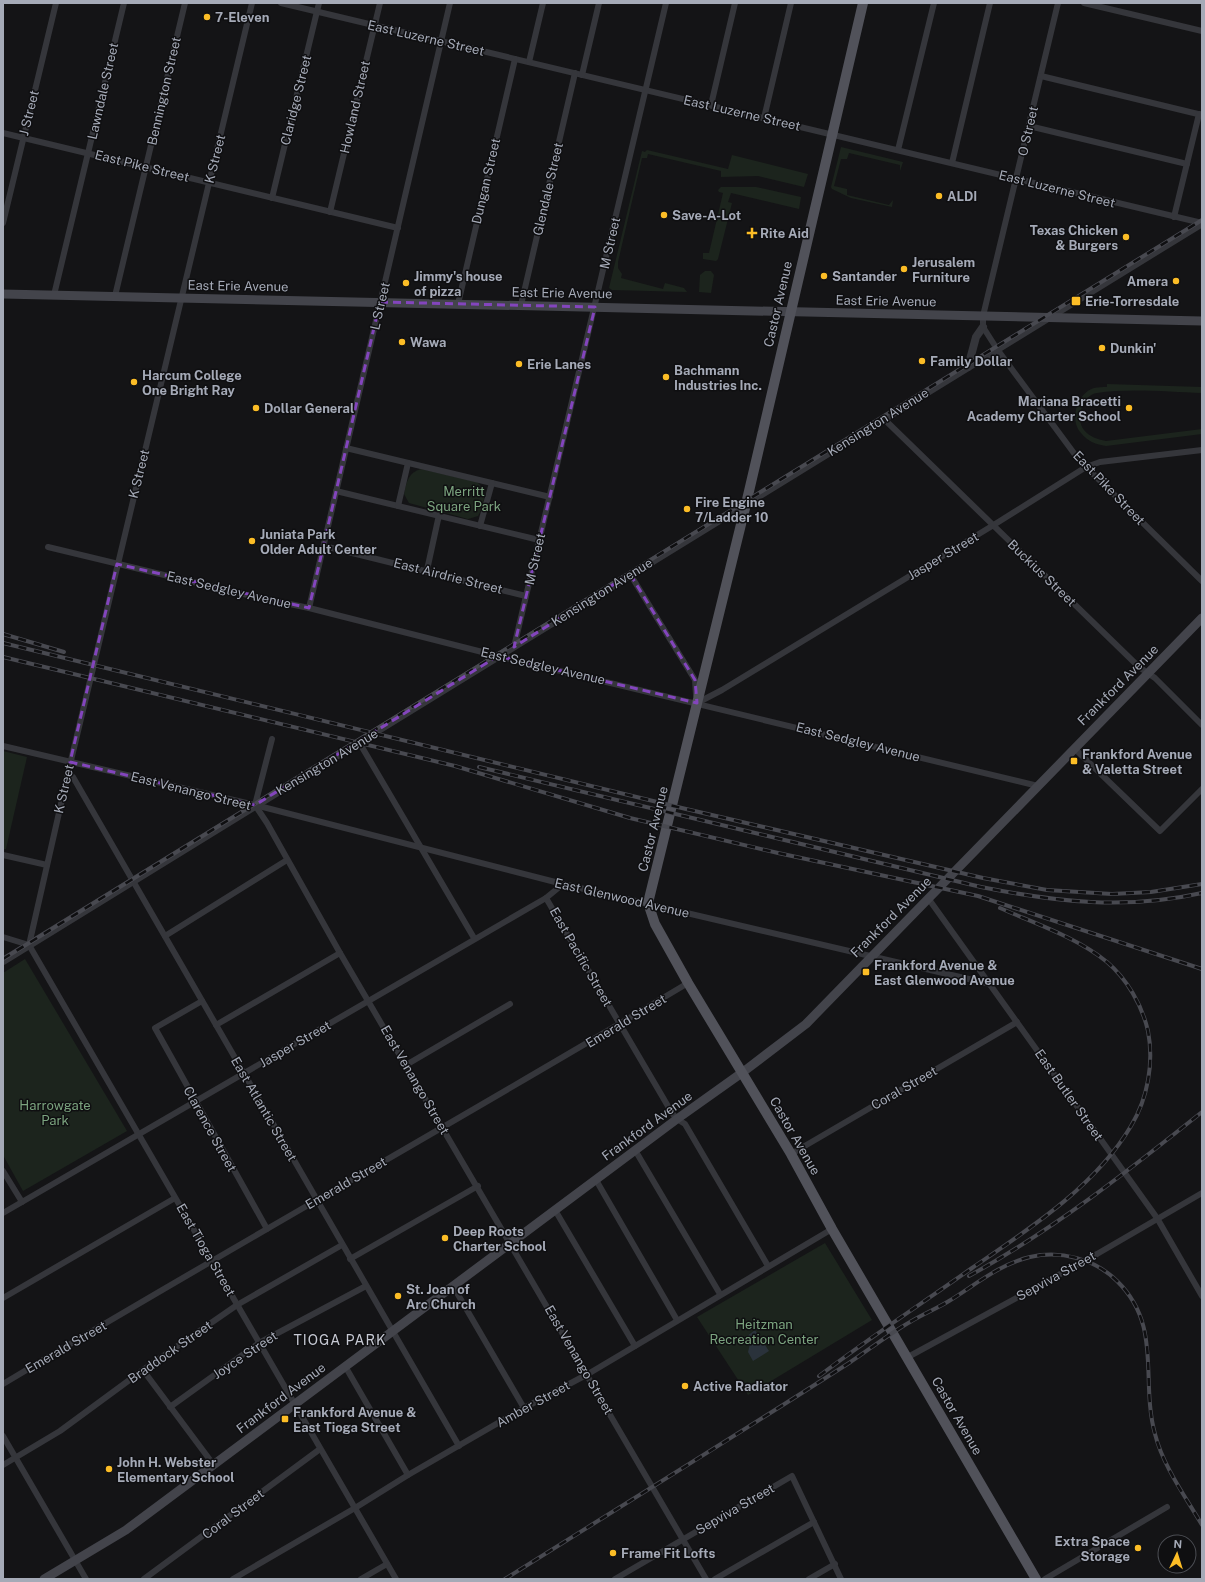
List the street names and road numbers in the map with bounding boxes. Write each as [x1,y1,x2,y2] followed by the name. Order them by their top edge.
[366,17,486,59] street label: East Luzerne Street
[144,35,184,147] street label: Bennington Street
[85,41,121,141] street label: Lawndale Street
[278,53,314,147] street label: Claridge Street
[337,59,373,155] street label: Howland Street
[16,89,42,137] street label: J Street
[682,92,802,134] street label: East Luzerne Street
[1015,105,1041,157] street label: O Street
[202,133,228,185] street label: K Street
[469,137,503,225] street label: Dungan Street
[530,141,566,237] street label: Glendale Street
[93,147,191,185] street label: East Pike Street
[997,167,1117,211] street label: East Luzerne Street
[597,216,623,270] street label: M Street
[761,260,795,348] street label: Castor Avenue
[187,278,289,294] street label: East Erie Avenue
[367,281,393,331] street label: L Street
[511,285,613,301] street label: East Erie Avenue
[835,293,937,309] street label: East Erie Avenue
[825,385,931,459] street label: Kensington Avenue
[126,448,152,500] street label: K Street
[1070,448,1148,528] street label: East Pike Street
[905,529,981,583] street label: Jasper Street
[522,532,548,586] street label: M Street
[1005,537,1079,609] street label: Buckius Street
[392,555,504,597] street label: East Airdrie Street
[549,555,655,629] street label: Kensington Avenue
[165,568,293,612] street label: East Sedgley Avenue
[1075,642,1161,728] street label: Frankford Avenue
[479,644,607,688] street label: East Sedgley Avenue
[794,719,922,765] street label: East Sedgley Avenue
[273,726,381,798] street label: Kensington Avenue
[51,763,77,815] street label: K Street
[129,769,253,813] street label: East Venango Street
[635,785,671,873] street label: Castor Avenue
[848,874,934,960] street label: Frankford Avenue
[553,875,691,921] street label: East Glenwood Avenue
[547,905,615,1009] street label: East Pacific Street
[583,991,669,1051] street label: Emerald Street
[257,1017,333,1071] street label: Jasper Street
[378,1023,452,1137] street label: East Venango Street
[1032,1046,1106,1144] street label: East Butler Street
[228,1054,300,1164] street label: East Atlantic Street
[868,1063,940,1113] street label: Coral Street
[180,1084,240,1174] street label: Clarence Street
[599,1088,695,1164] street label: Frankford Avenue
[767,1094,823,1178] street label: Castor Avenue
[303,1154,389,1212] street label: Emerald Street
[173,1201,239,1299] street label: East Tioga Street
[1014,1248,1098,1304] street label: Sepviva Street
[542,1303,616,1417] street label: East Venango Street
[125,1317,215,1387] street label: Braddock Street
[23,1318,109,1376] street label: Emerald Street
[210,1328,280,1382] street label: Joyce Street
[233,1360,329,1436] street label: Frankford Avenue
[929,1374,985,1458] street label: Castor Avenue
[494,1378,572,1430] street label: Amber Street
[693,1480,777,1538] street label: Sepviva Street
[199,1486,267,1542] street label: Coral Street

